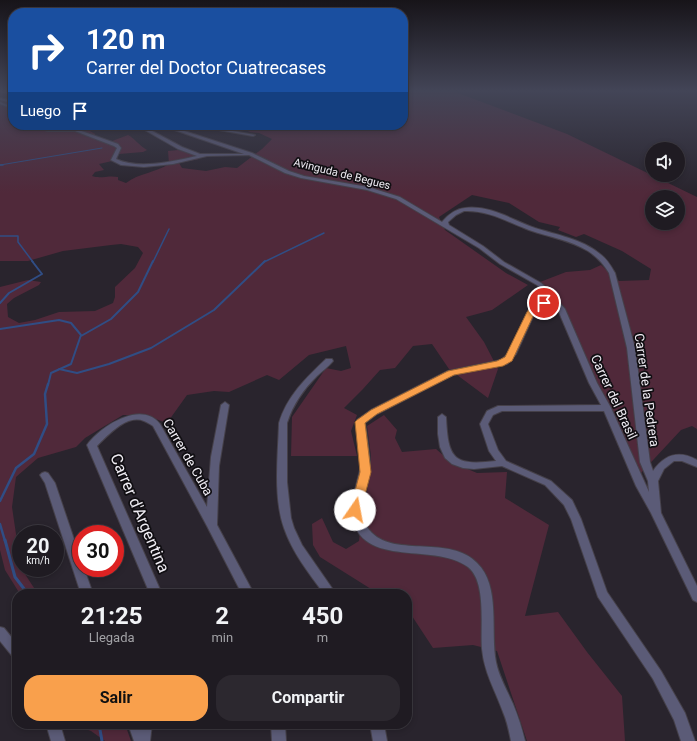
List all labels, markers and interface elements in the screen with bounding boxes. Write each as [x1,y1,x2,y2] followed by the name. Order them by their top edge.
[86,23,165,56] text: 120 m
[20,24,72,76] icon: right
[86,57,326,78] text: Carrer del Doctor Cuatrecases
[69,100,91,122] icon: arrive
[20,102,61,120] text: Luego
[645,142,685,230] map controls
[645,142,685,182] button: sound
[292,156,392,192] street label: Avinguda de Begues
[645,190,685,230] button: layers
[527,286,561,320] pin
[533,292,555,314] icon: arrive
[632,332,662,448] street label: Carrer de la Pedrera
[588,352,640,442] street label: Carrer del Brasil
[160,416,216,498] street label: Carrer de Cuba
[106,451,174,575] street label: Carrer d'Argentina
[334,489,376,531] position arrow
[72,525,124,577] speed limit sign: 30
[27,534,49,558] text: 20
[26,555,50,566] text: km/h
[81,602,143,630] text: 21:25
[215,602,229,630] text: 2
[302,602,343,630] text: 450
[89,630,135,645] text: Llegada
[211,630,233,645] text: min
[317,630,328,645] text: m
[24,675,208,721] button: Salir
[216,675,400,721] button: Compartir

